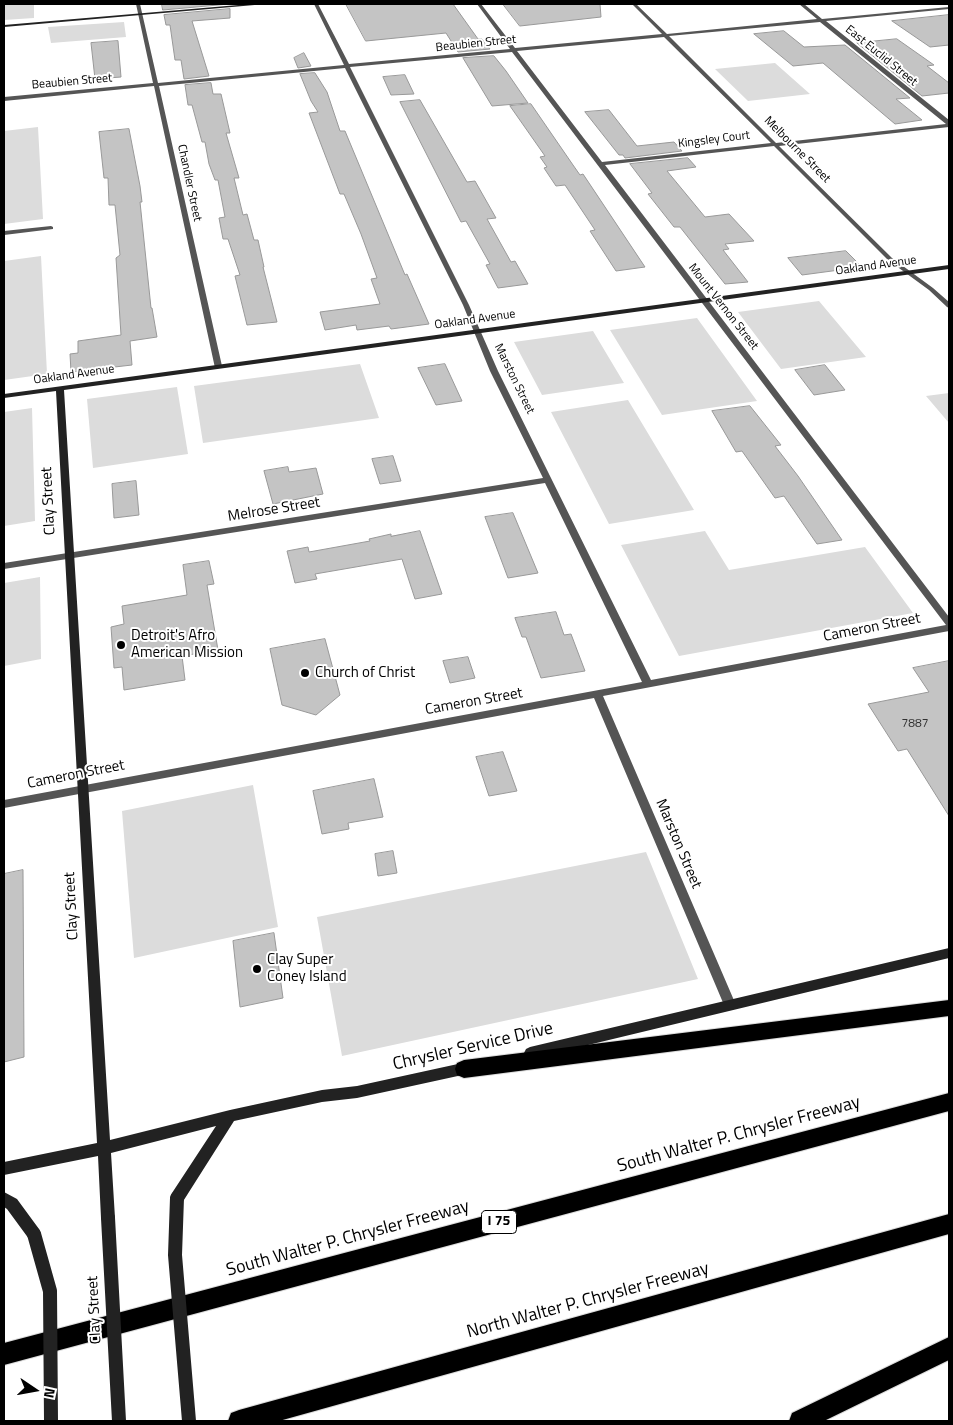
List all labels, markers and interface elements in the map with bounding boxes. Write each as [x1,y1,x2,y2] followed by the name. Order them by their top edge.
[842,23,920,89] street label: East Euclid Street
[435,33,517,55] street label: Beaubien Street
[31,71,113,93] street label: Beaubien Street
[761,114,833,186] street label: Melbourne Street
[677,128,751,152] street label: Kingsley Court
[174,143,204,223] street label: Chandler Street
[835,253,917,279] street label: Oakland Avenue
[685,261,761,353] street label: Mount Vernon Street
[434,307,516,333] street label: Oakland Avenue
[491,342,537,416] street label: Marston Street
[33,362,115,388] street label: Oakland Avenue
[38,466,60,536] street label: Clay Street
[227,494,321,526] street label: Melrose Street
[822,610,922,646] street label: Cameron Street
[131,627,243,662] place label: Detroit's Afro American Mission
[115,639,127,651] marker: Detroit's Afro American Mission
[315,664,415,682] place label: Church of Christ
[299,667,311,679] marker: Church of Christ
[424,685,524,719] street label: Cameron Street
[902,717,928,731] house number: 7887
[26,757,126,793] street label: Cameron Street
[651,797,705,891] street label: Marston Street
[61,871,83,941] street label: Clay Street
[267,951,347,986] place label: Clay Super Coney Island
[251,963,263,975] marker: Clay Super Coney Island
[391,1018,555,1076] street label: Chrysler Service Drive
[615,1092,863,1178] street label: South Walter P. Chrysler Freeway
[224,1196,472,1282] street label: South Walter P. Chrysler Freeway
[482,1210,516,1234] road number: I 75
[465,1258,711,1344] street label: North Walter P. Chrysler Freeway
[84,1275,106,1345] street label: Clay Street
[10,1365,60,1415] north arrow
[39,1386,61,1400] text: N

